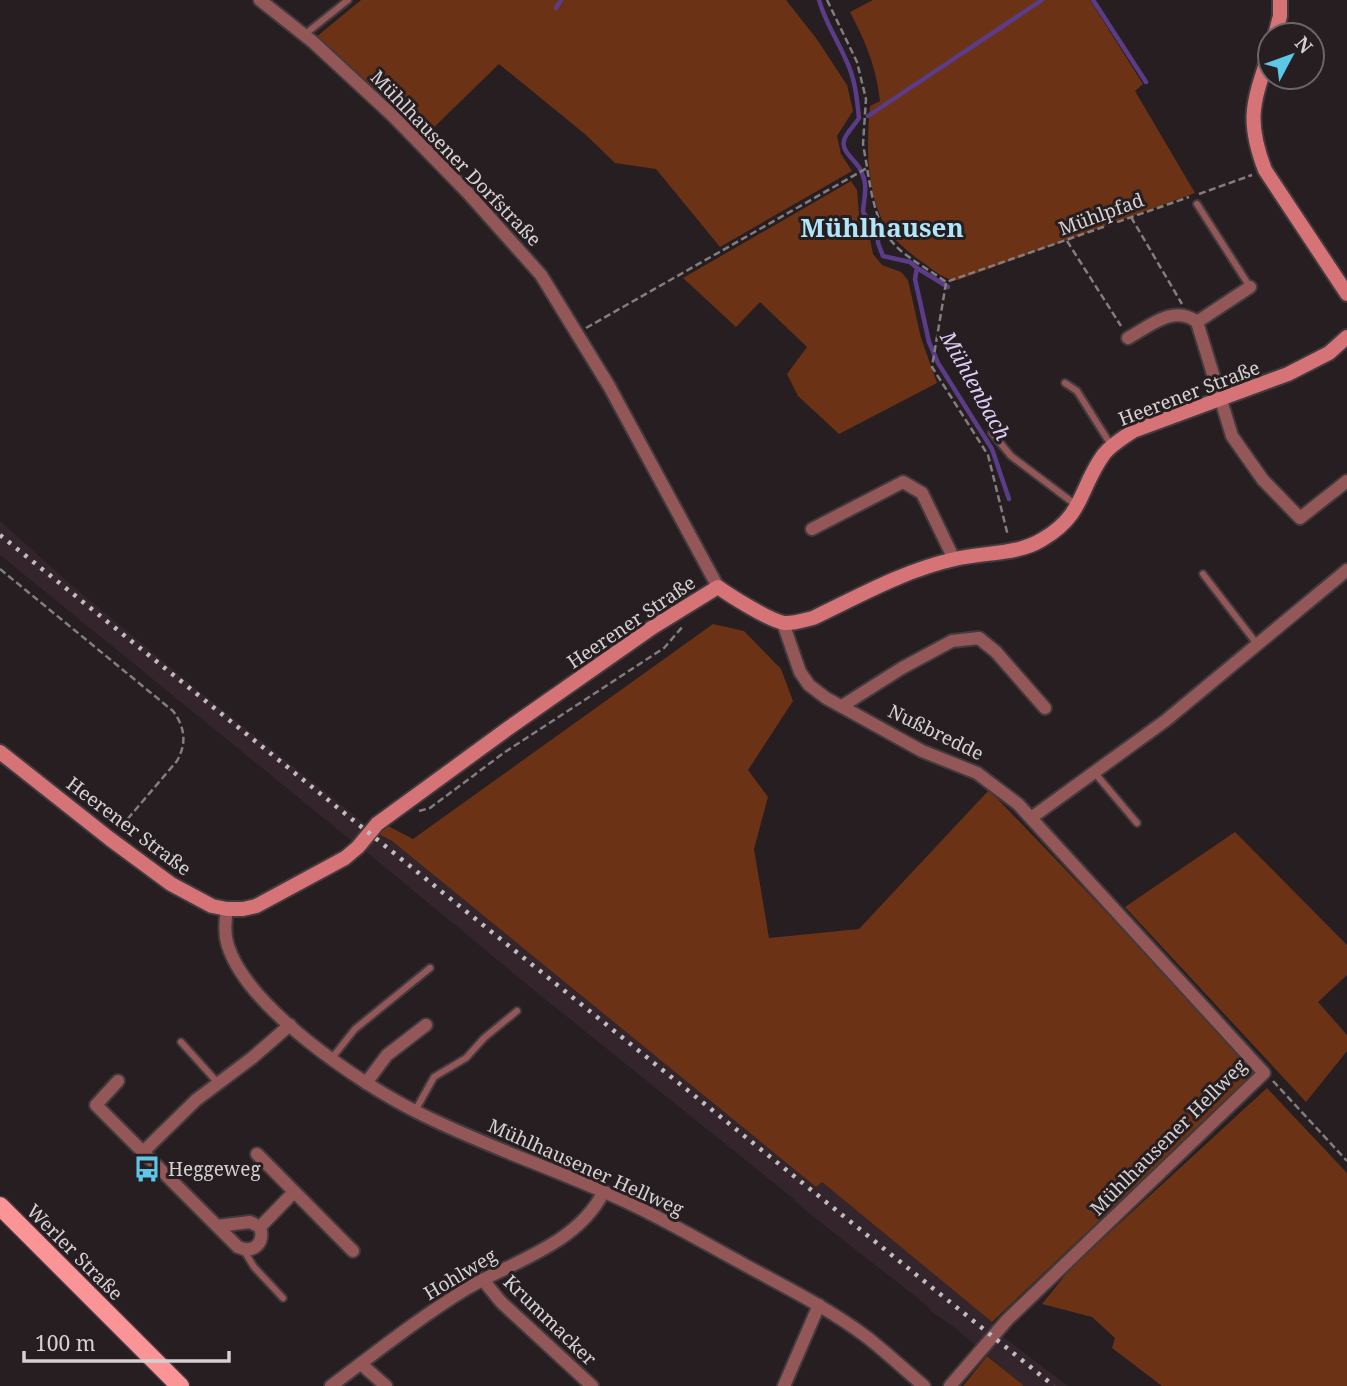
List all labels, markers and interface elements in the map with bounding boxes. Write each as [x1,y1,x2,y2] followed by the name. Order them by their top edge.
[1256,21,1326,91] north arrow
[1289,31,1319,59] text: N
[365,64,547,252] street label: Mühlhausener Dorfstraße
[1055,186,1148,241] street label: Mühlpfad
[800,209,964,245] district label: Mühlhausen
[934,325,1018,446] water label: Mühlenbach
[1115,354,1263,432] street label: Heerener Straße
[562,569,700,675] street label: Heerener Straße
[884,698,988,766] street label: Nußbredde
[61,771,197,881] street label: Heerener Straße
[1084,1053,1252,1221] street label: Mühlhausener Hellweg
[484,1112,688,1222] street label: Mühlhausener Hellweg
[132,1154,162,1184] bus stop icon: Heggeweg
[168,1156,261,1182] place label: Heggeweg
[21,1198,129,1306] street label: Werler Straße
[419,1242,501,1306] street label: Hohlweg
[498,1269,602,1371] street label: Krummacker
[24,1320,229,1364] scale bar
[35,1329,96,1357] text: 100 m

